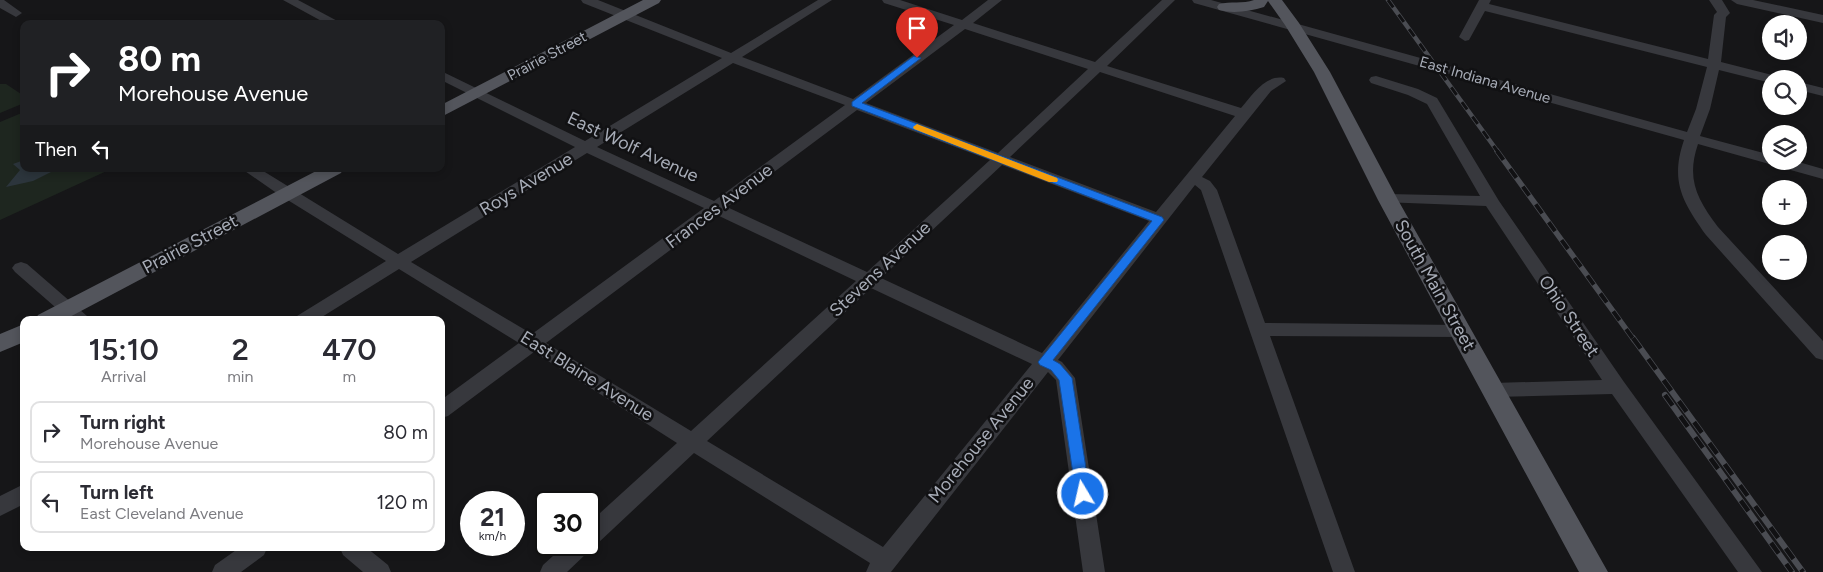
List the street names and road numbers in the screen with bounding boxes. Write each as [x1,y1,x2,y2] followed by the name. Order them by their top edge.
[504,27,590,84] street label: Prairie Street
[1417,53,1553,107] street label: East Indiana Avenue
[564,107,702,187] street label: East Wolf Avenue
[475,148,577,220] street label: Roys Avenue
[661,159,777,253] street label: Frances Avenue
[139,210,242,278] street label: Prairie Street
[825,216,935,321] street label: Stevens Avenue
[1390,216,1480,354] street label: South Main Street
[1534,271,1604,361] street label: Ohio Street
[516,326,658,426] street label: East Blaine Avenue
[923,372,1039,507] street label: Morehouse Avenue

